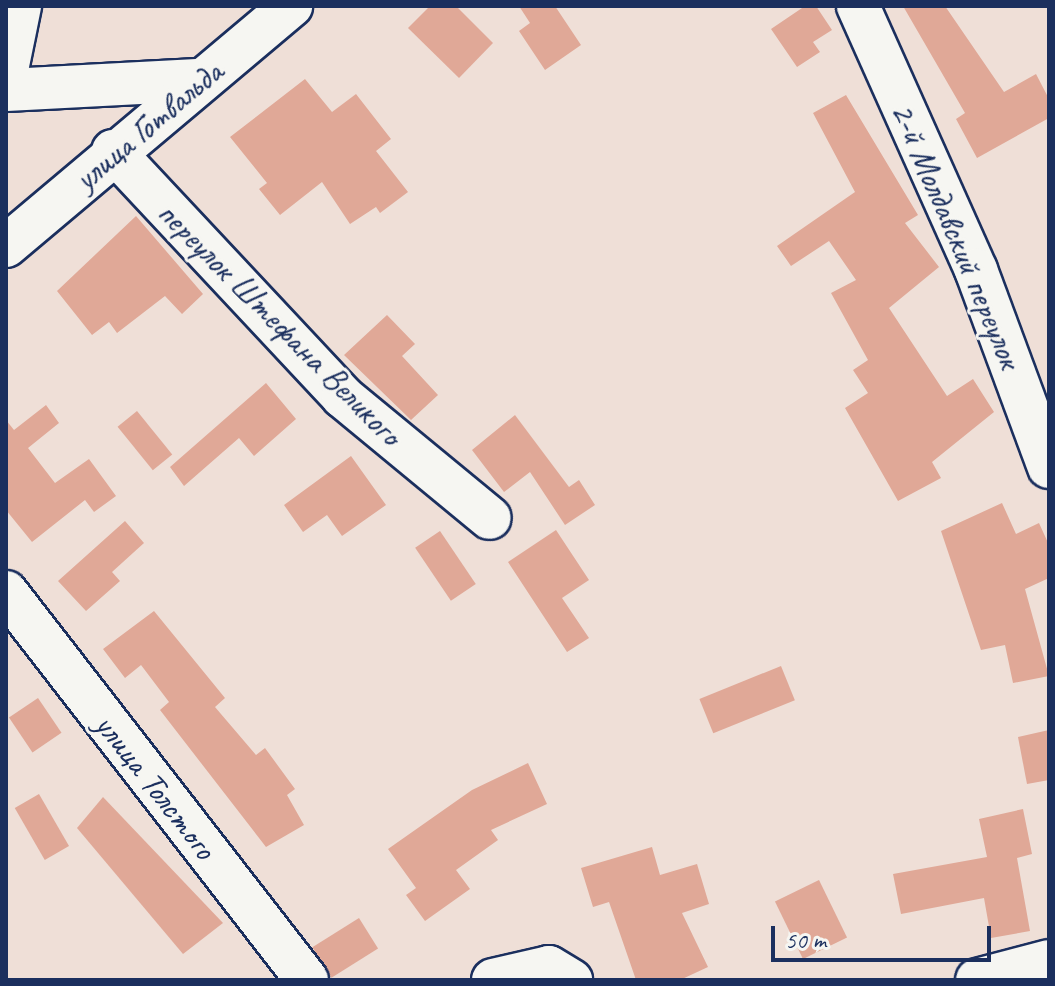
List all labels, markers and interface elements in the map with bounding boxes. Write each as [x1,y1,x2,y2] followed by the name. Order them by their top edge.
[66,52,230,198] street label: улица Готвальда
[883,96,1031,374] street label: 2-й Молдавский переулок
[150,193,410,453] street label: переулок Штефана Великого
[87,705,225,867] street label: улица Толстого
[775,910,995,960] scale bar
[785,925,826,955] text: 50 m

